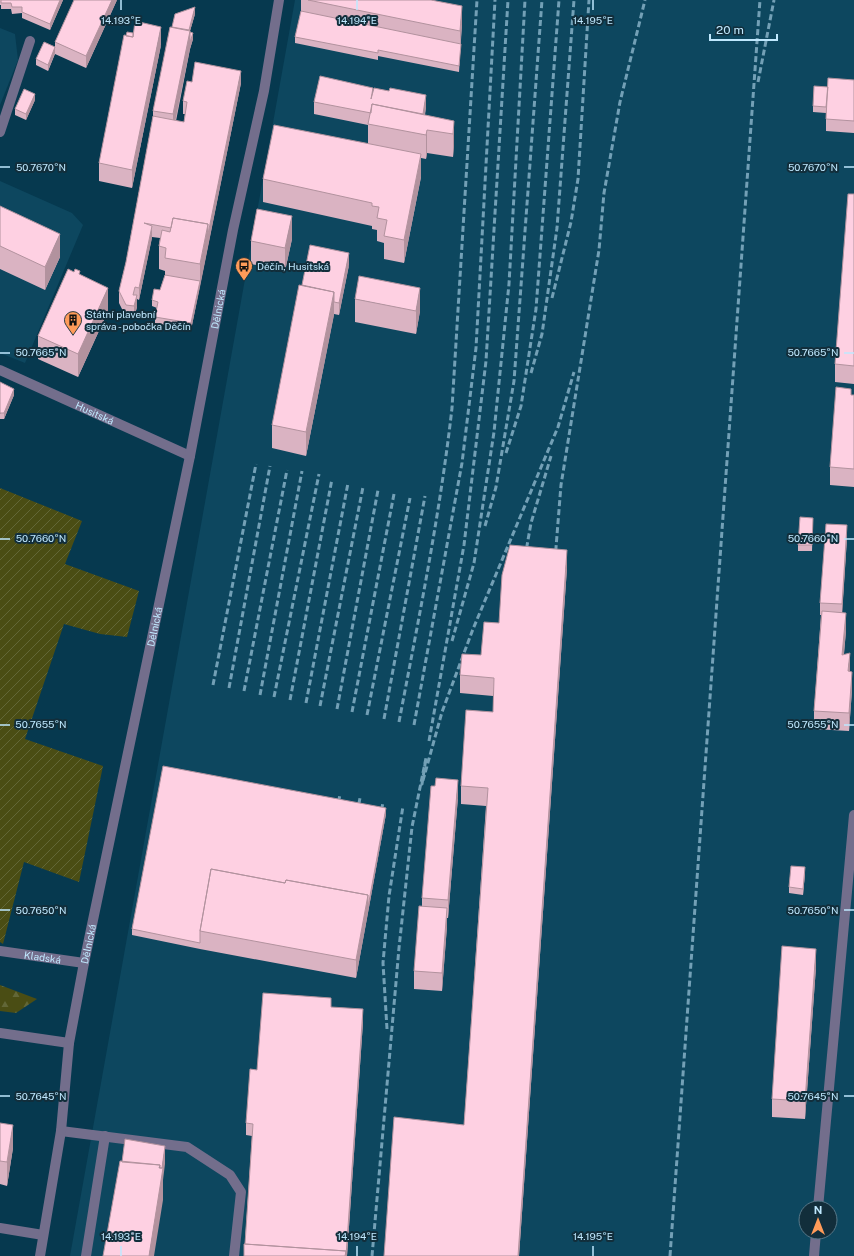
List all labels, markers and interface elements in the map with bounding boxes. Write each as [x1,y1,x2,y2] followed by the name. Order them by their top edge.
[101,14,141,26] text: 14.193°E
[337,14,377,26] text: 14.194°E
[573,14,613,26] text: 14.195°E
[710,16,777,42] scale bar
[716,23,744,37] text: 20 m
[16,161,66,173] text: 50.7670°N
[788,161,838,173] text: 50.7670°N
[234,256,254,281] bus stop icon: Děčín, Husitská
[257,260,329,272] place label: Děčín, Husitská
[208,288,228,330] street label: Dělnická
[86,308,191,332] place label: Státní plavební správa - pobočka Děčín
[63,310,83,335] building icon: Státní plavební správa - pobočka Děčín
[15,346,67,358] text: 50.7665°N
[787,346,839,358] text: 50.7665°N
[74,399,116,427] street label: Husitská
[16,532,66,544] text: 50.7660°N
[788,532,838,544] text: 50.7660°N
[144,606,164,648] street label: Dělnická
[15,718,67,730] text: 50.7655°N
[787,718,839,730] text: 50.7655°N
[16,904,67,916] text: 50.7650°N
[788,904,839,916] text: 50.7650°N
[78,923,98,965] street label: Dělnická
[23,948,62,966] street label: Kladská
[15,1090,67,1102] text: 50.7645°N
[787,1090,839,1102] text: 50.7645°N
[798,1200,838,1240] north arrow
[814,1204,822,1216] text: N
[101,1230,141,1242] text: 14.193°E
[337,1230,377,1242] text: 14.194°E
[573,1230,613,1242] text: 14.195°E

